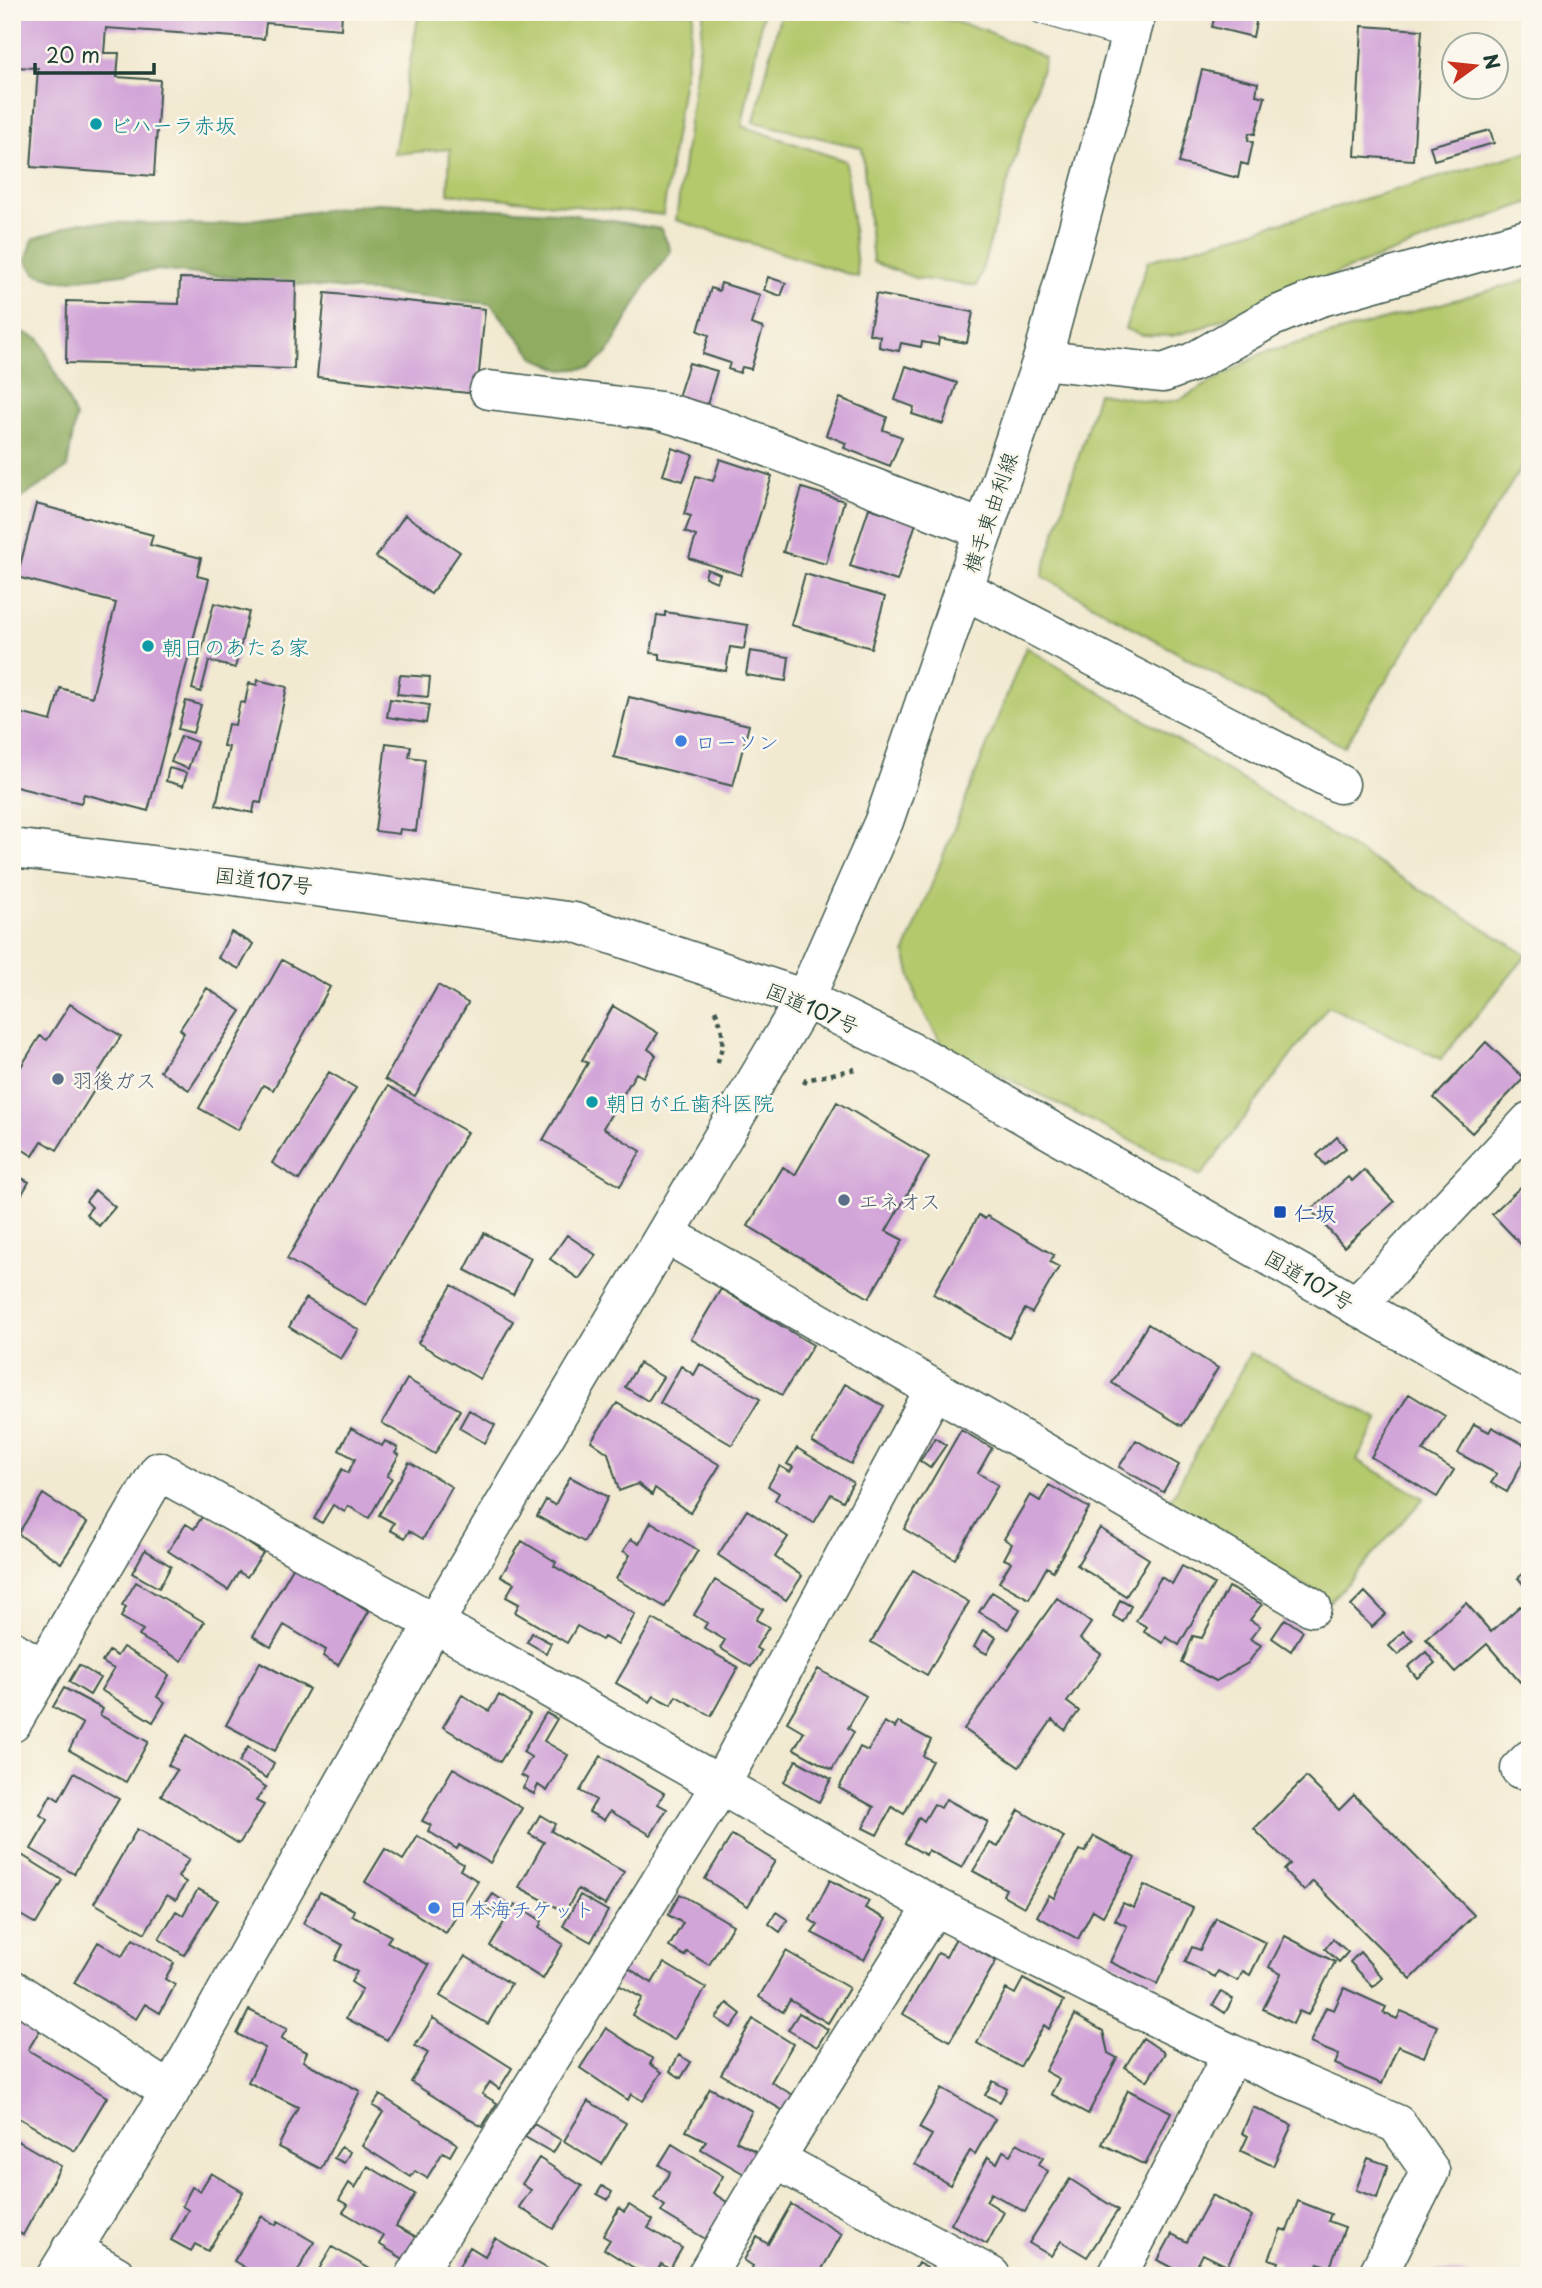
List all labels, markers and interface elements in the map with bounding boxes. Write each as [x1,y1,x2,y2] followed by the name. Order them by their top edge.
[35,32,154,76] scale bar
[1440,32,1510,102] north arrow
[46,38,100,70] text: 20 m
[1477,50,1508,72] text: N
[110,108,236,140] place label: ビハーラ赤坂
[88,116,104,132] marker: ビハーラ赤坂
[953,447,1025,577] street label: 横手東由利線
[162,630,309,662] place label: 朝日のあたる家
[140,638,156,654] marker: 朝日のあたる家
[695,725,779,757] place label: ローソン
[673,733,689,749] marker: ローソン
[213,857,315,901] street label: 国道107号
[761,973,865,1041] street label: 国道107号
[72,1063,156,1095] place label: 羽後ガス
[50,1071,66,1087] marker: 羽後ガス
[606,1086,774,1118] place label: 朝日が丘歯科医院
[584,1094,600,1110] marker: 朝日が丘歯科医院
[858,1184,941,1216] place label: エネオス
[836,1192,852,1208] marker: エネオス
[1294,1196,1336,1228] place label: 仁坂
[1272,1204,1288,1220] marker: 仁坂
[1259,1240,1361,1318] street label: 国道107号
[448,1892,595,1924] place label: 日本海チケット
[426,1900,442,1916] marker: 日本海チケット

